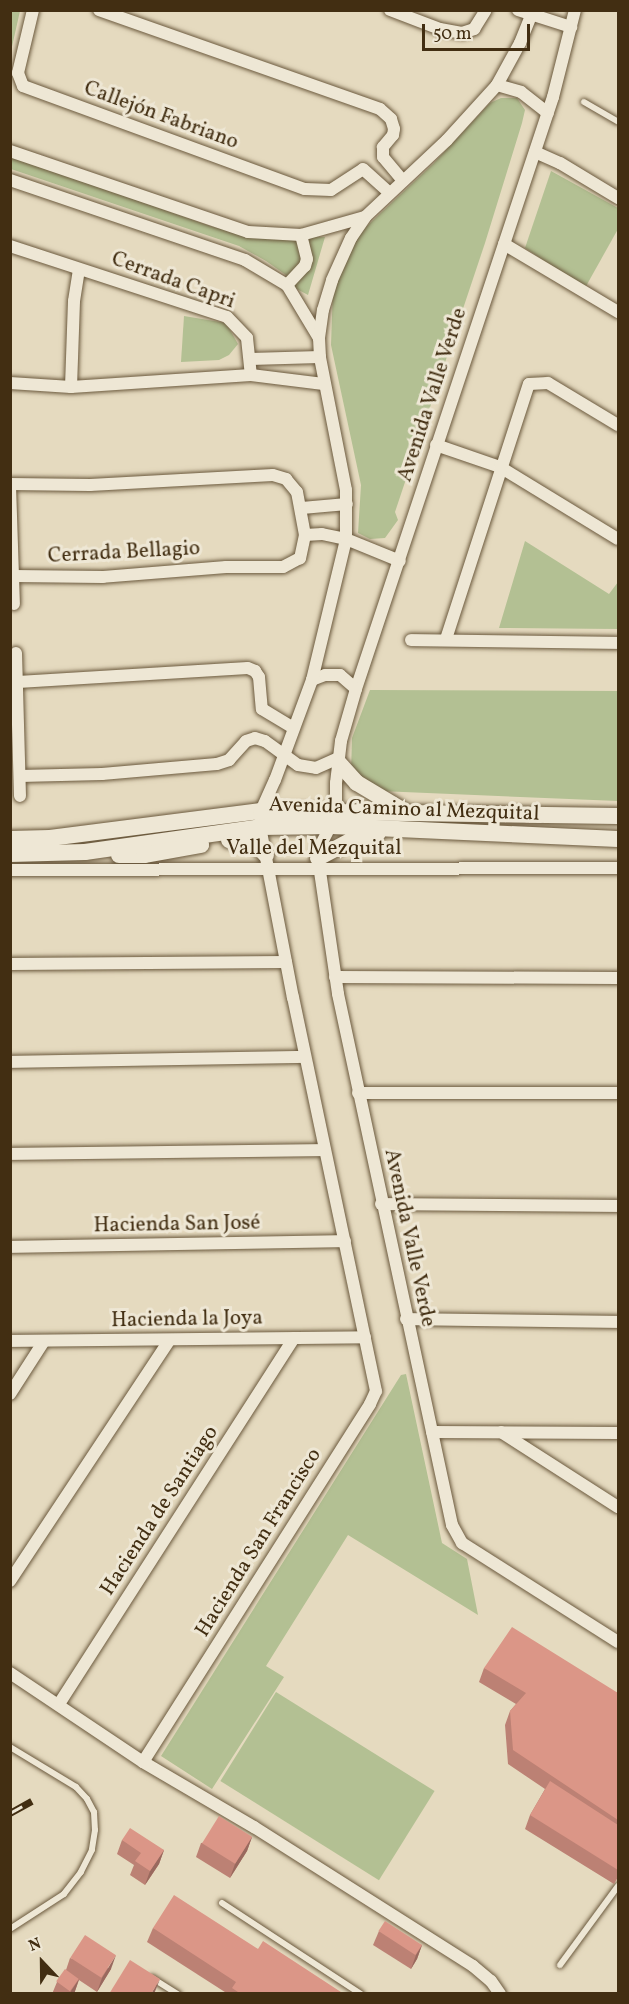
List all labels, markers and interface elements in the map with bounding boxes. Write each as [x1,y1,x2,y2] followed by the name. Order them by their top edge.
[425,12,533,50] scale bar
[433,22,472,47] text: 50 m
[80,76,242,156] street label: Callejón Fabriano
[108,247,238,315] street label: Cerrada Capri
[393,304,473,486] street label: Avenida Valle Verde
[47,536,201,570] street label: Cerrada Bellagio
[268,793,540,827] street label: Avenida Camino al Mezquital
[226,836,402,862] street label: Valle del Mezquital
[378,1146,440,1330] street label: Avenida Valle Verde
[93,1211,261,1239] street label: Hacienda San José
[111,1306,263,1334] street label: Hacienda la Joya
[96,1421,224,1601] street label: Hacienda de Santiago
[191,1444,327,1642] street label: Hacienda San Francisco
[12,1932,72,1992] north arrow
[26,1933,45,1958] text: N

